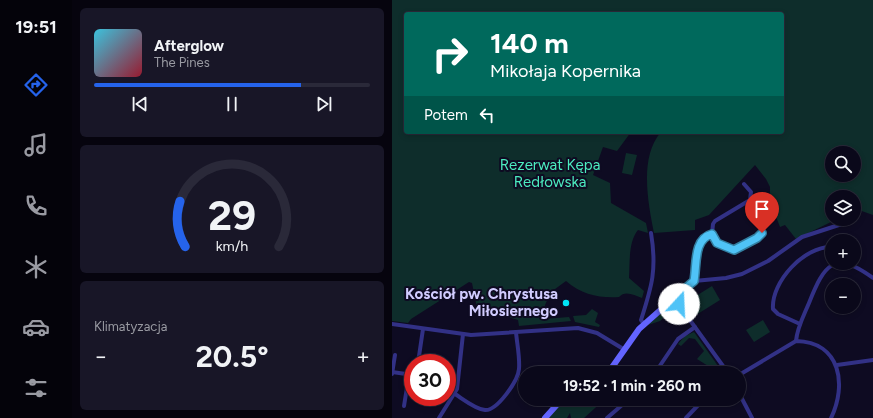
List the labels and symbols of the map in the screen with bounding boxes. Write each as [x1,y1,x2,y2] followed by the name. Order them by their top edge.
[500,156,600,191] park label: Rezerwat Kępa Redłowska
[745,192,779,233] pin
[658,283,700,325] position arrow
[405,285,558,320] place label: Kościół pw. Chrystusa Miłosiernego
[561,298,571,308] marker: Kościół pw. Chrystusa Miłosiernego
[404,354,456,406] speed limit sign: 30

